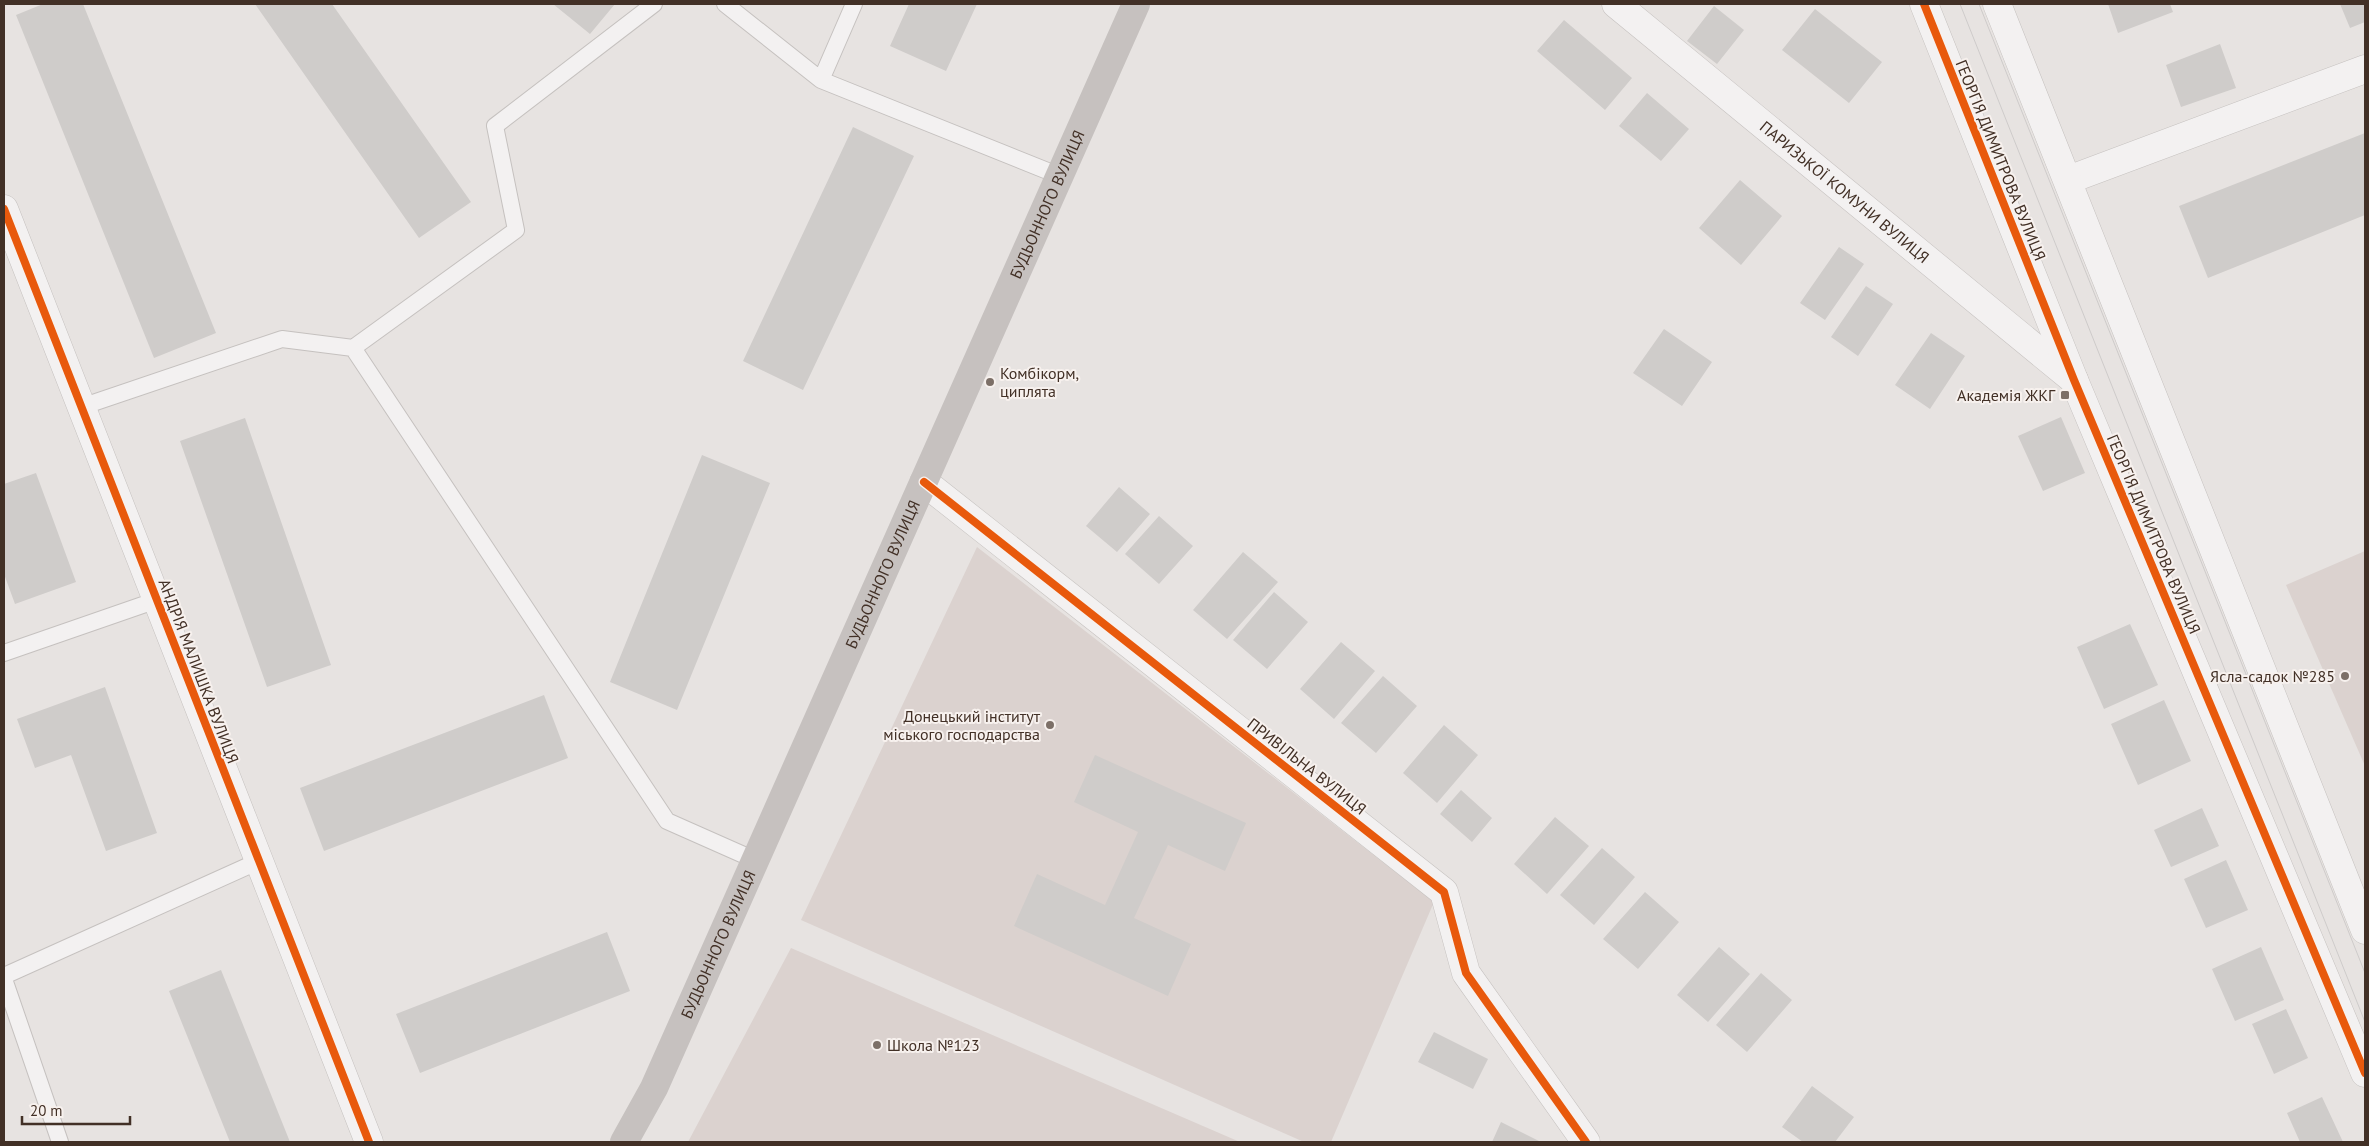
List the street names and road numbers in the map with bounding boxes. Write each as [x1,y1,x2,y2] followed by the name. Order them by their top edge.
[1951,57,2051,263] street label: ГЕОРГІЯ ДИМИТРОВА ВУЛИЦЯ
[1756,116,1934,267] street label: ПАРИЗЬКОЇ КОМУНИ ВУЛИЦЯ
[1005,127,1089,282] street label: БУДЬОННОГО ВУЛИЦЯ
[2103,431,2205,637] street label: ГЕОРГІЯ ДИМИТРОВА ВУЛИЦЯ
[841,497,924,652] street label: БУДЬОННОГО ВУЛИЦЯ
[155,576,243,766] street label: АНДРІЯ МАЛИШКА ВУЛИЦЯ
[1243,713,1371,819] street label: ПРИВІЛЬНА ВУЛИЦЯ
[676,867,760,1022] street label: БУДЬОННОГО ВУЛИЦЯ

